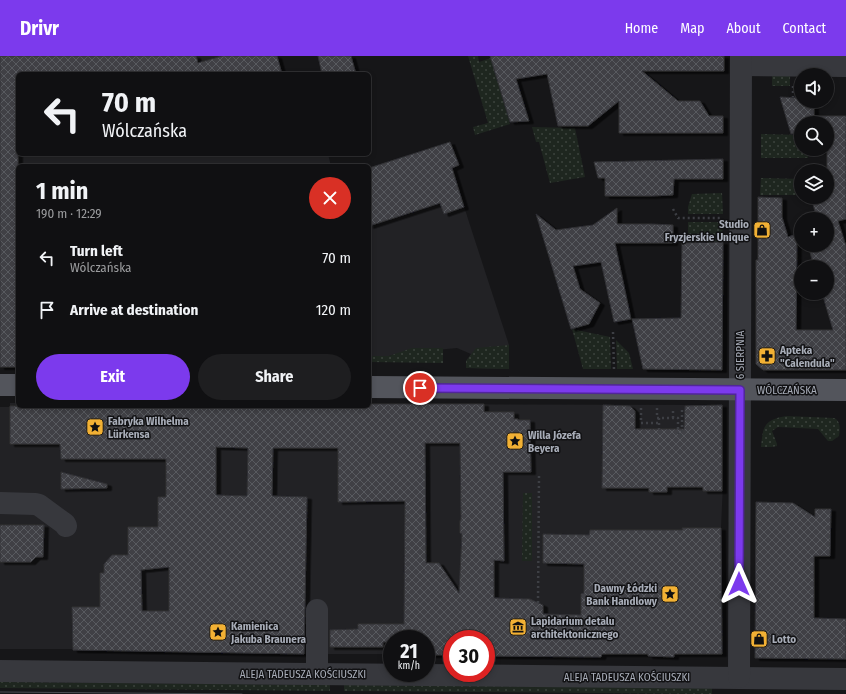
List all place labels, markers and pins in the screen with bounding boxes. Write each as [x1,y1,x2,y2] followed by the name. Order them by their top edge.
[665,218,749,244] place label: Studio Fryzjerskie Unique
[752,220,772,240] shop icon: Studio Fryzjerskie Unique
[779,344,835,370] place label: Apteka "Calendula"
[757,346,777,366] pharmacy icon: Apteka "Calendula"
[403,371,437,405] pin
[108,415,189,441] place label: Fabryka Wilhelma Lürkensa
[85,417,105,437] place icon: Fabryka Wilhelma Lürkensa
[528,429,581,455] place label: Willa Józefa Beyera
[505,431,525,451] place icon: Willa Józefa Beyera
[586,582,658,608] place label: Dawny Łódzki Bank Handlowy
[660,584,680,604] place icon: Dawny Łódzki Bank Handlowy
[531,615,619,641] place label: Lapidarium detalu architektonicznego
[508,617,528,637] museum icon: Lapidarium detalu architektonicznego
[230,620,307,646] place label: Kamienica Jakuba Braunera
[208,622,228,642] place icon: Kamienica Jakuba Braunera
[749,629,769,649] shop icon: Lotto
[772,633,796,646] place label: Lotto

